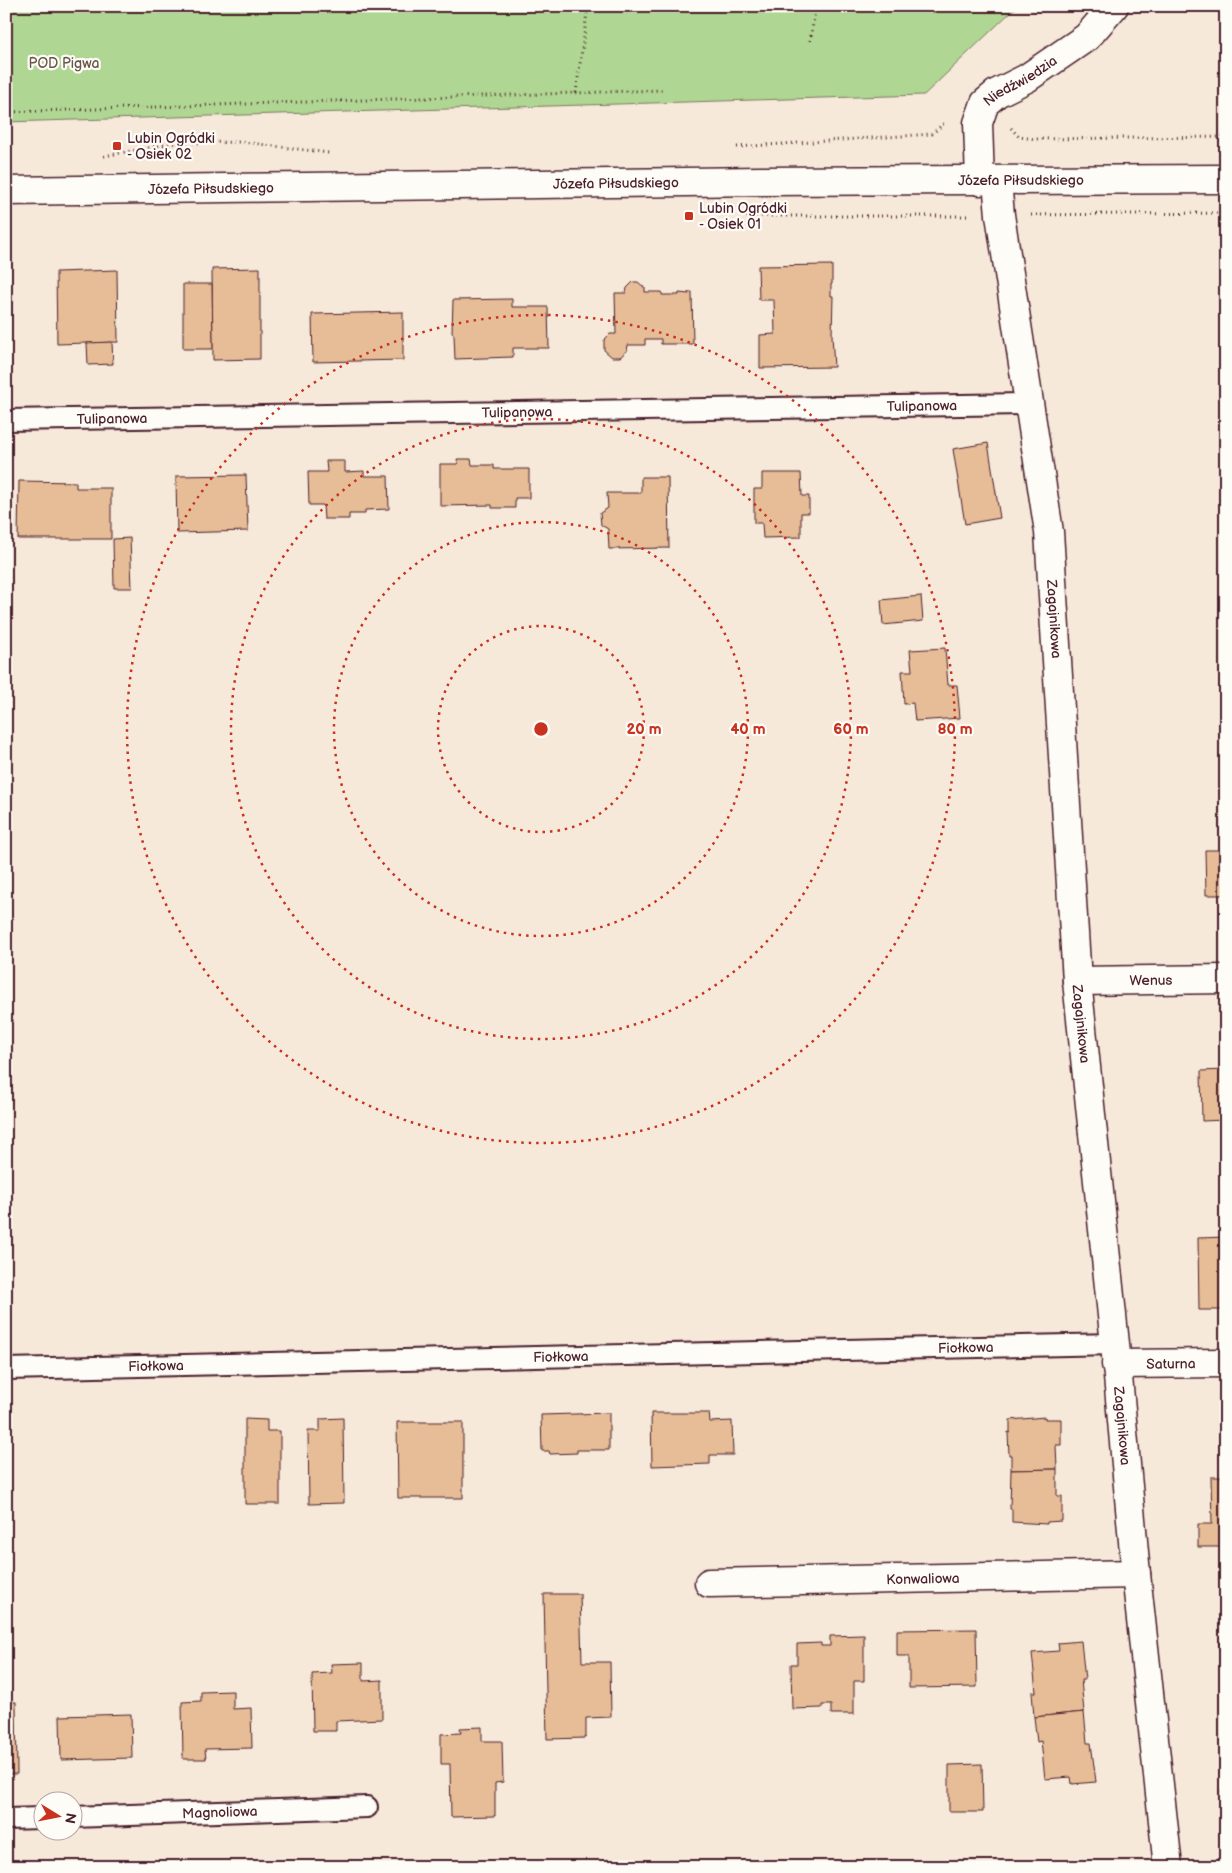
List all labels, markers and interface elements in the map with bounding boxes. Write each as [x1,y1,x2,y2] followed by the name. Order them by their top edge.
[980,52,1060,110] street label: Niedźwiedzia
[29,55,99,72] park label: POD Pigwa
[127,130,215,163] place label: Lubin Ogródki - Osiek 02
[111,140,123,152] marker: Lubin Ogródki - Osiek 02
[958,172,1084,189] street label: Józefa Piłsudskiego
[553,174,679,193] street label: Józefa Piłsudskiego
[148,179,274,198] street label: Józefa Piłsudskiego
[699,200,787,233] place label: Lubin Ogródki - Osiek 01
[683,210,695,222] marker: Lubin Ogródki - Osiek 01
[886,397,957,415] street label: Tulipanowa
[481,403,552,422] street label: Tulipanowa
[77,410,148,428] street label: Tulipanowa
[1043,578,1065,659] street label: Zagajnikowa
[532,720,550,738] centre of rings
[627,720,662,739] text: 20 m
[730,720,766,739] text: 40 m
[833,720,869,739] text: 60 m
[937,720,973,739] text: 80 m
[1129,972,1173,989] street label: Wenus
[1068,983,1094,1064] street label: Zagajnikowa
[938,1339,994,1357] street label: Fiołkowa
[533,1348,589,1366] street label: Fiołkowa
[1146,1355,1196,1373] street label: Saturna
[128,1357,184,1375] street label: Fiołkowa
[1110,1385,1134,1466] street label: Zagajnikowa
[886,1570,960,1588] street label: Konwaliowa
[32,1790,82,1840] north arrow
[182,1803,258,1822] street label: Magnoliowa
[61,1812,80,1825] text: N

